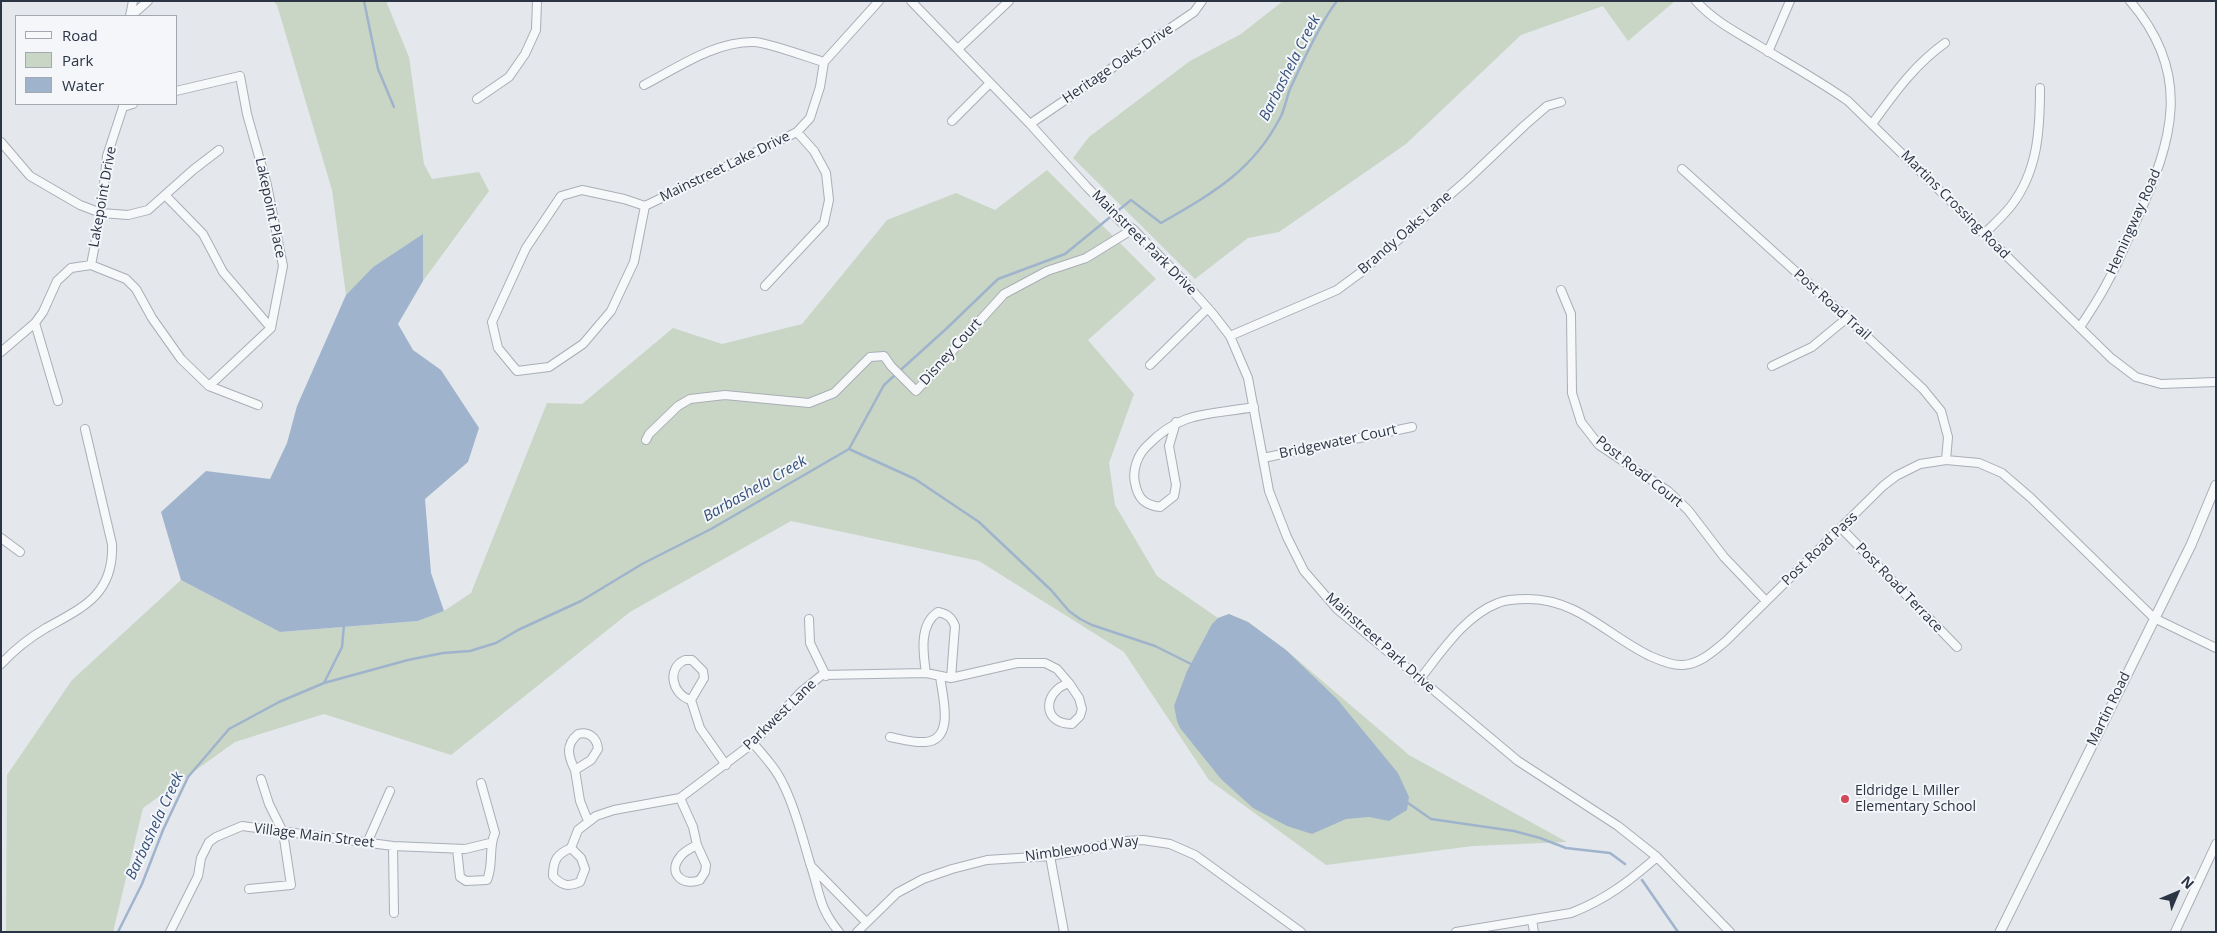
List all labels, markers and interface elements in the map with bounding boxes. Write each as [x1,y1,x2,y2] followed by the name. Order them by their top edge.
[1256,12,1324,124] water label: Barbashela Creek
[15,15,178,105] legend
[1059,21,1177,107] street label: Heritage Oaks Drive
[62,25,98,45] text: Road
[62,50,93,70] text: Park
[62,75,104,95] text: Water
[657,128,793,206] street label: Mainstreet Lake Drive
[86,145,120,249] street label: Lakepoint Drive
[1897,147,2013,263] street label: Martins Crossing Road
[251,156,289,260] street label: Lakepoint Place
[2103,167,2165,277] street label: Hemingway Road
[1088,187,1200,299] street label: Mainstreet Park Drive
[1355,188,1455,278] street label: Brandy Oaks Lane
[1790,266,1874,344] street label: Post Road Trail
[917,315,985,389] street label: Disney Court
[1278,421,1398,463] street label: Bridgewater Court
[1592,433,1686,511] street label: Post Road Court
[700,452,810,526] water label: Barbashela Creek
[1779,509,1861,589] street label: Post Road Pass
[1852,540,1946,636] street label: Post Road Terrace
[1322,589,1438,697] street label: Mainstreet Park Drive
[2084,669,2134,749] street label: Martin Road
[740,676,820,754] street label: Parkwest Lane
[122,769,188,883] water label: Barbashela Creek
[1855,783,1976,816] place label: Eldridge L Miller Elementary School
[1839,793,1851,805] marker: Eldridge L Miller Elementary School
[253,820,375,852] street label: Village Main Street
[1024,833,1140,865] street label: Nimblewood Way
[2152,868,2202,918] north arrow
[2177,871,2199,893] text: N

